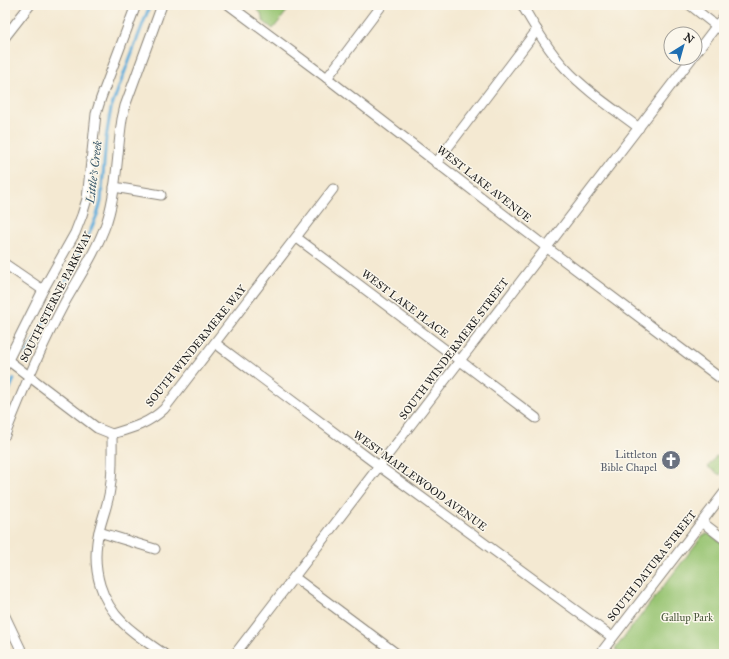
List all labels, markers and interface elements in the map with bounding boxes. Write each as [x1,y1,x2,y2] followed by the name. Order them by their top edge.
[663,26,703,66] north arrow
[681,30,697,47] text: N
[83,139,105,205] water label: Little's Creek
[434,143,534,225] street label: WEST LAKE AVENUE
[17,229,95,364] street label: SOUTH STERNE PARKWAY
[359,267,451,341] street label: WEST LAKE PLACE
[397,275,512,422] street label: SOUTH WINDERMERE STREET
[143,282,250,409] street label: SOUTH WINDERMERE WAY
[351,428,489,534] street label: WEST MAPLEWOOD AVENUE
[600,448,657,474] place label: Littleton Bible Chapel
[660,449,682,471] church icon: Littleton Bible Chapel
[605,508,700,624] street label: SOUTH DATURA STREET
[661,611,714,624] park label: Gallup Park

